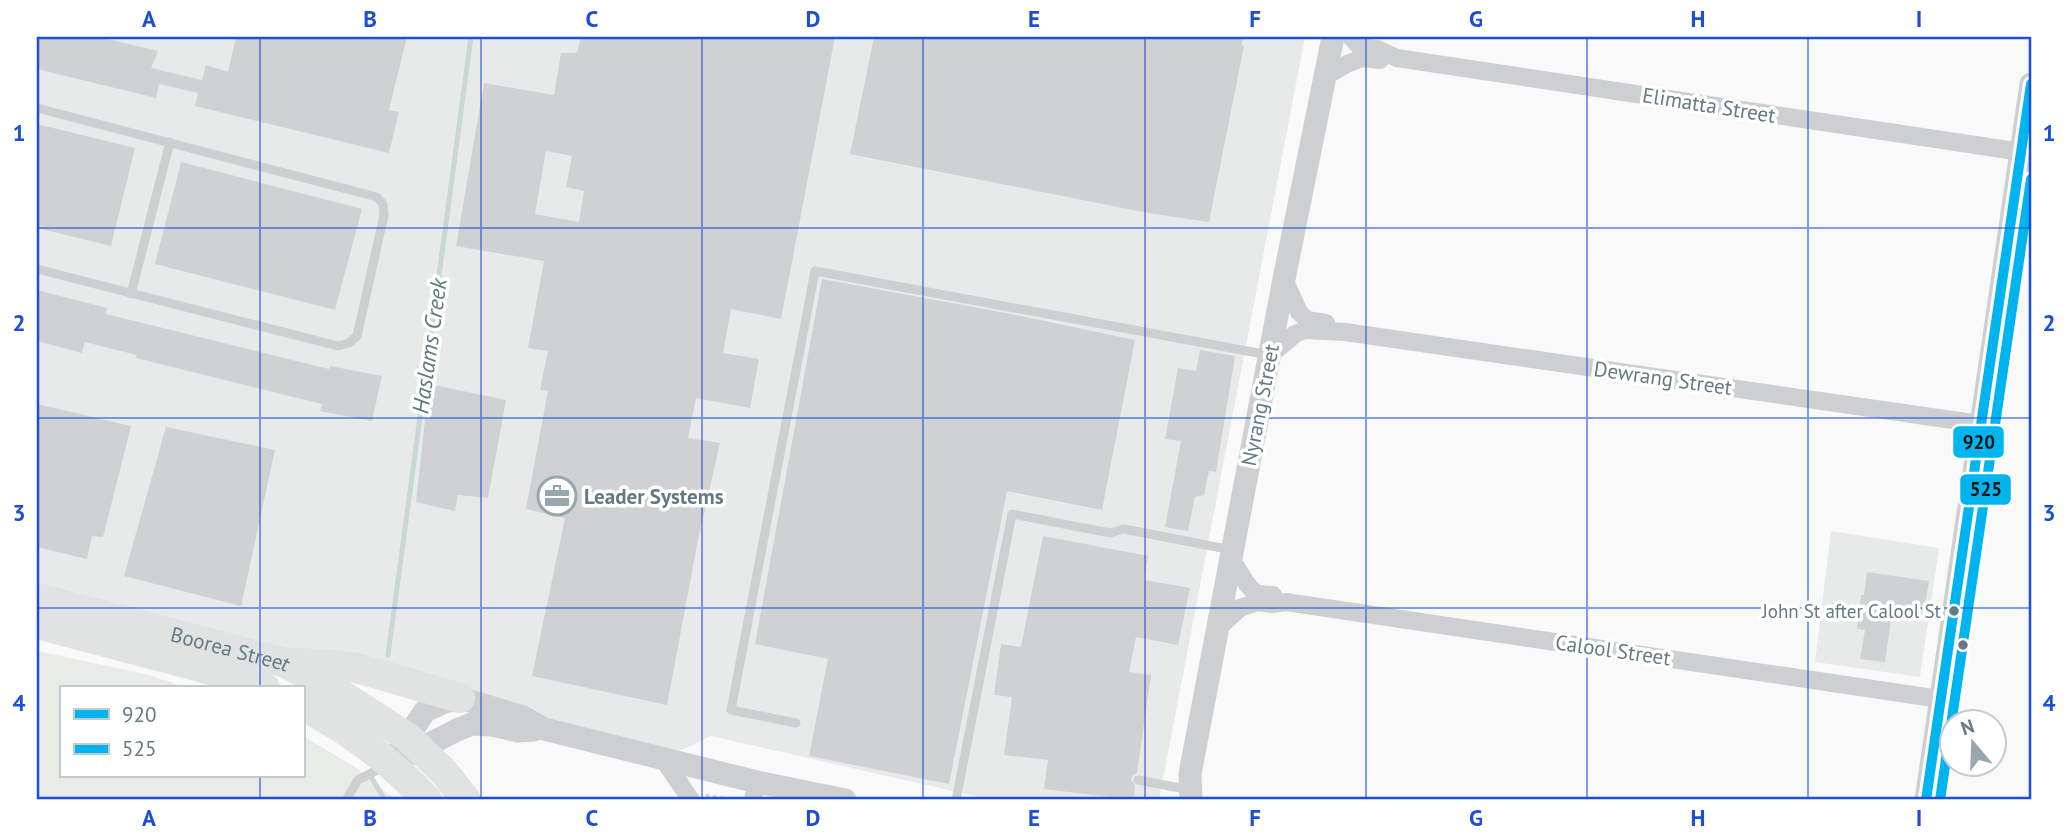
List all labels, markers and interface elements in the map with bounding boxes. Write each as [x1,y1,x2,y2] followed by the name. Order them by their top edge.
[142,4,156,33] text: A
[363,4,377,33] text: B
[586,4,599,33] text: C
[806,4,820,33] text: D
[1028,4,1040,33] text: E
[1249,4,1261,33] text: F
[1469,4,1483,33] text: G
[1691,4,1705,33] text: H
[1916,4,1922,33] text: I
[1641,81,1777,129] street label: Elimatta Street
[12,118,26,147] text: 1
[2042,118,2056,147] text: 1
[405,275,453,415] water label: Haslams Creek
[12,308,26,337] text: 2
[2042,308,2056,337] text: 2
[1235,342,1285,468] street label: Nyrang Street
[1592,355,1734,401] street label: Dewrang Street
[1952,425,2005,459] line badge: 920
[1963,430,1995,454] text: 920
[1959,473,2012,506] line badge: 525
[536,475,578,517] office icon: Leader Systems
[1970,477,2002,501] text: 525
[584,483,724,510] place label: Leader Systems
[12,498,26,527] text: 3
[2042,498,2056,527] text: 3
[1761,599,1942,623] place label: John St after Calool St
[1947,604,1961,618] marker: John St after Calool St
[168,620,296,677] street label: Boorea Street
[1554,629,1672,671] street label: Calool Street
[1956,638,1970,652] unlabelled marker
[60,686,304,778] legend
[12,688,26,717] text: 4
[2042,688,2056,717] text: 4
[122,701,156,728] text: 920
[1938,708,2008,778] north arrow
[1958,714,1977,740] text: N
[122,735,156,762] text: 525
[142,803,156,832] text: A
[363,803,377,832] text: B
[586,803,599,832] text: C
[806,803,820,832] text: D
[1028,803,1040,832] text: E
[1249,803,1261,832] text: F
[1469,803,1483,832] text: G
[1691,803,1705,832] text: H
[1916,803,1922,832] text: I

